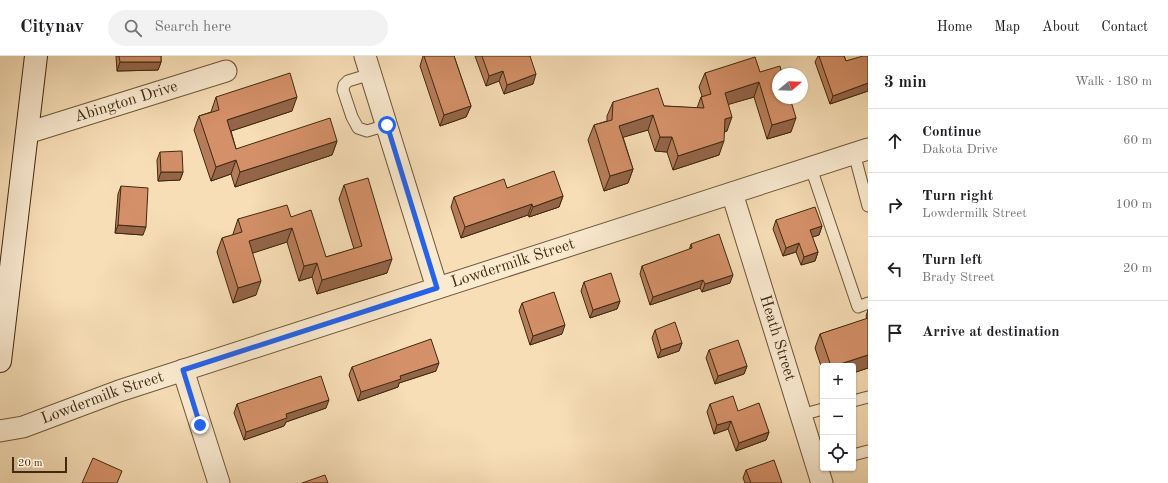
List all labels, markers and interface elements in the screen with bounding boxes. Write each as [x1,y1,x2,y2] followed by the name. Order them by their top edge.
[108,10,388,46] search box
[122,17,144,39] icon: search
[20,18,84,37] text: Citynav
[154,20,231,35] text: Search here
[937,20,972,34] text: Home
[994,20,1020,34] text: Map
[1042,20,1079,34] text: About
[1101,20,1148,34] text: Contact
[772,68,808,104] north arrow
[884,74,927,91] text: 3 min
[1075,75,1152,88] text: Walk · 180 m
[73,78,180,126] street label: Abington Drive
[378,116,396,134] route start
[922,125,981,140] text: Continue
[884,130,906,152] icon: ahead
[1123,134,1152,147] text: 60 m
[922,143,998,156] text: Dakota Drive
[922,189,993,204] text: Turn right
[884,194,906,216] icon: right
[1115,198,1152,211] text: 100 m
[922,207,1027,220] text: Lowdermilk Street
[449,236,577,291] street label: Lowdermilk Street
[922,253,982,268] text: Turn left
[884,258,906,280] icon: left
[1123,262,1152,275] text: 20 m
[922,271,995,284] text: Brady Street
[756,293,798,383] street label: Heath Street
[884,322,906,344] icon: arrive
[922,325,1060,340] text: Arrive at destination
[820,363,856,471] map controls
[820,363,856,399] button: +
[39,369,166,427] street label: Lowdermilk Street
[820,399,856,435] button: −
[191,416,209,434] route end
[820,435,856,471] button: locate
[12,455,67,474] scale bar
[18,458,43,469] text: 20 m

